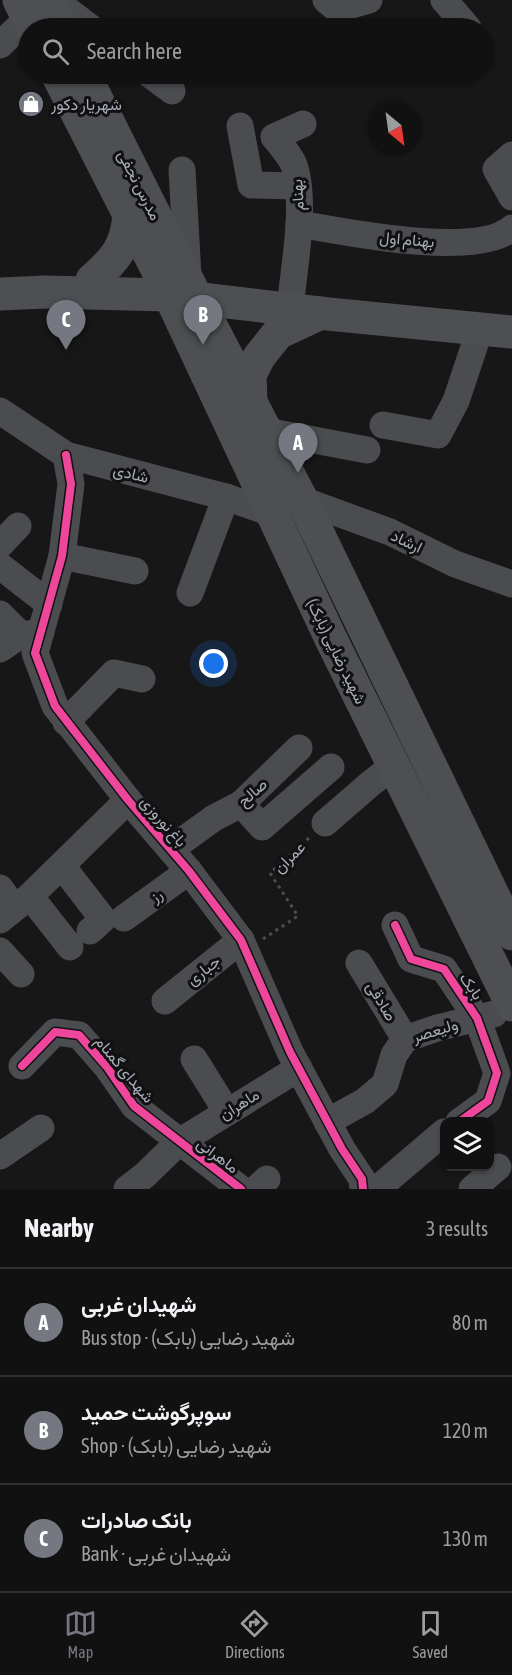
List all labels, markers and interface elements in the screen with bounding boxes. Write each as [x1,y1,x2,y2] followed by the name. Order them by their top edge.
[18,18,494,84] search box
[39,35,72,68] icon: search
[87,38,182,64] text: Search here
[16,89,46,119] shop icon: شهریار دکور
[50,95,122,115] place label: شهریار دکور
[368,102,422,156] north arrow
[113,147,165,224] street label: مدرس نجفی
[287,178,309,211] street label: بهنام
[379,228,435,252] street label: بهنام اول
[184,296,222,345] pin: B
[46,300,86,350] pin: C
[278,424,318,473] pin: A
[111,460,151,488] street label: شادی
[388,526,426,558] street label: ارشاد
[302,595,370,708] street label: شهید رضایی (بابک)
[199,649,228,678] your location
[234,774,272,812] street label: صالح
[135,792,191,852] street label: باغ نوروزی
[270,838,310,878] street label: عمران
[146,885,167,908] street label: رز
[183,951,225,990] street label: جباری
[456,969,488,1003] street label: بابک
[362,978,401,1025] street label: صادقی
[409,1015,461,1048] street label: ولیعصر
[90,1032,158,1107] street label: شهدای گمنام
[216,1085,263,1125] street label: ماهران
[440,1117,494,1171] map controls
[440,1117,494,1171] button: layers
[192,1133,242,1178] street label: ماهرانی
[24,1213,94,1243] text: Nearby
[426,1217,488,1240] text: 3 results
[81,1291,197,1317] text: شهیدان غربی
[39,1311,48,1334] text: A
[452,1311,488,1334] text: 80 m
[81,1326,295,1349] text: Bus stop · شهید رضایی (بابک)
[81,1399,232,1425] text: سوپرگوشت حمید
[39,1419,48,1442] text: B
[443,1419,488,1442] text: 120 m
[81,1434,272,1457] text: Shop · شهید رضایی (بابک)
[81,1507,192,1533] text: بانک صادرات
[39,1527,48,1550] text: C
[443,1527,488,1550] text: 130 m
[81,1542,231,1565] text: Bank · شهیدان غربی
[64,1607,97,1661] tab: Map
[225,1607,285,1661] tab: Directions
[413,1607,448,1661] tab: Saved

